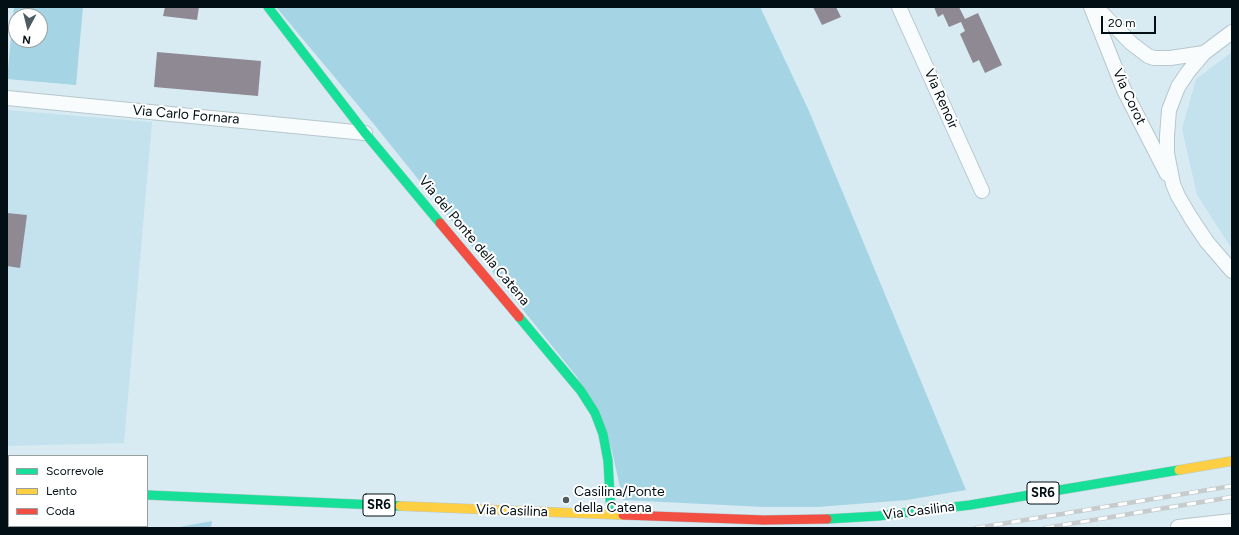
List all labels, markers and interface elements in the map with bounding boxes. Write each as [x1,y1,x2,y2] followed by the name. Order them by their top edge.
[8,8,48,48] north arrow
[1103,8,1158,34] scale bar
[1108,16,1136,30] text: 20 m
[22,32,32,46] text: N
[920,66,962,132] street label: Via Renoir
[1109,66,1149,128] street label: Via Corot
[132,102,240,128] street label: Via Carlo Fornara
[415,173,533,309] street label: Via del Ponte della Catena
[8,455,148,527] legend
[46,464,104,478] text: Scorrevole
[1027,482,1059,504] road number: SR6
[46,484,77,498] text: Lento
[574,484,665,516] place label: Casilina/Ponte della Catena
[363,494,395,516] road number: SR6
[561,495,571,505] marker: Casilina/Ponte della Catena
[882,498,956,524] street label: Via Casilina
[476,501,548,521] street label: Via Casilina
[46,504,75,518] text: Coda

